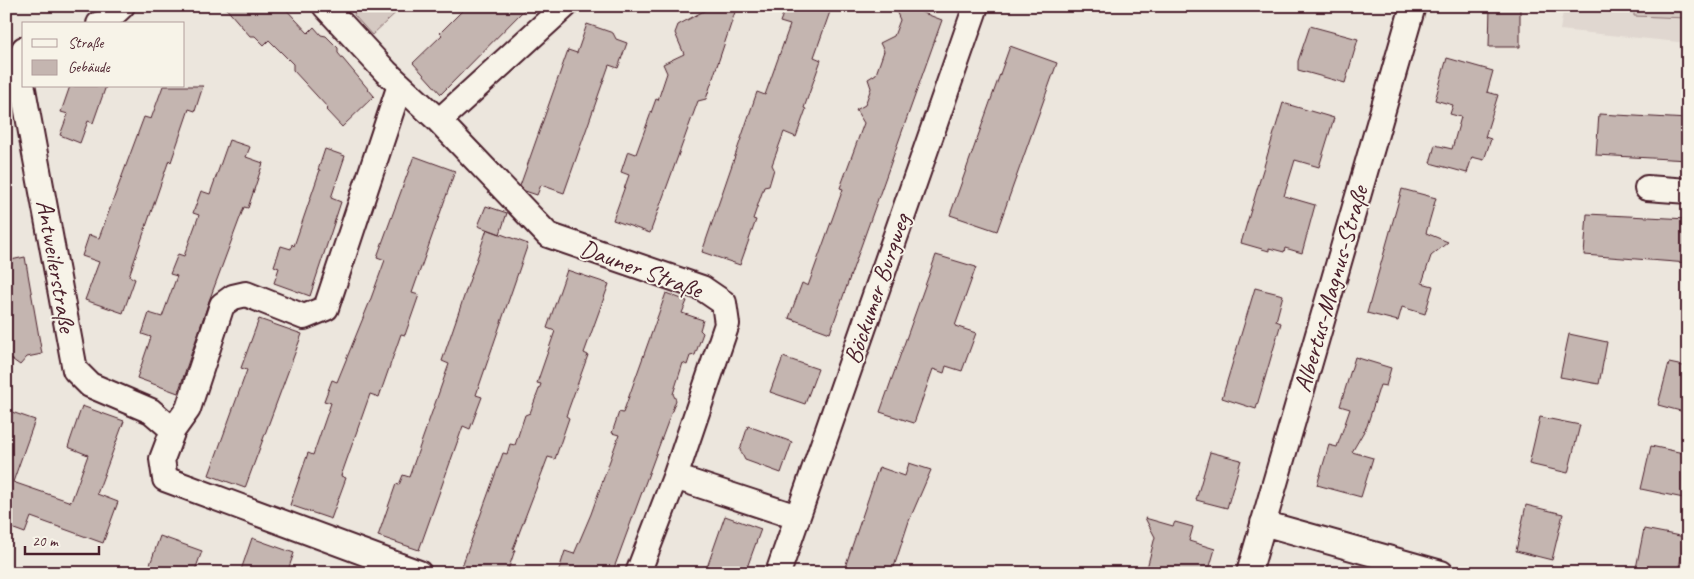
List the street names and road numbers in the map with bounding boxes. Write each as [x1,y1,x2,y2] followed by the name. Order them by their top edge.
[1286,180,1376,396] street label: Albertus-Magnus-Straße
[29,197,84,336] street label: Antweilerstraße
[836,208,918,368] street label: Böckumer Burgweg
[576,232,708,306] street label: Dauner Straße

